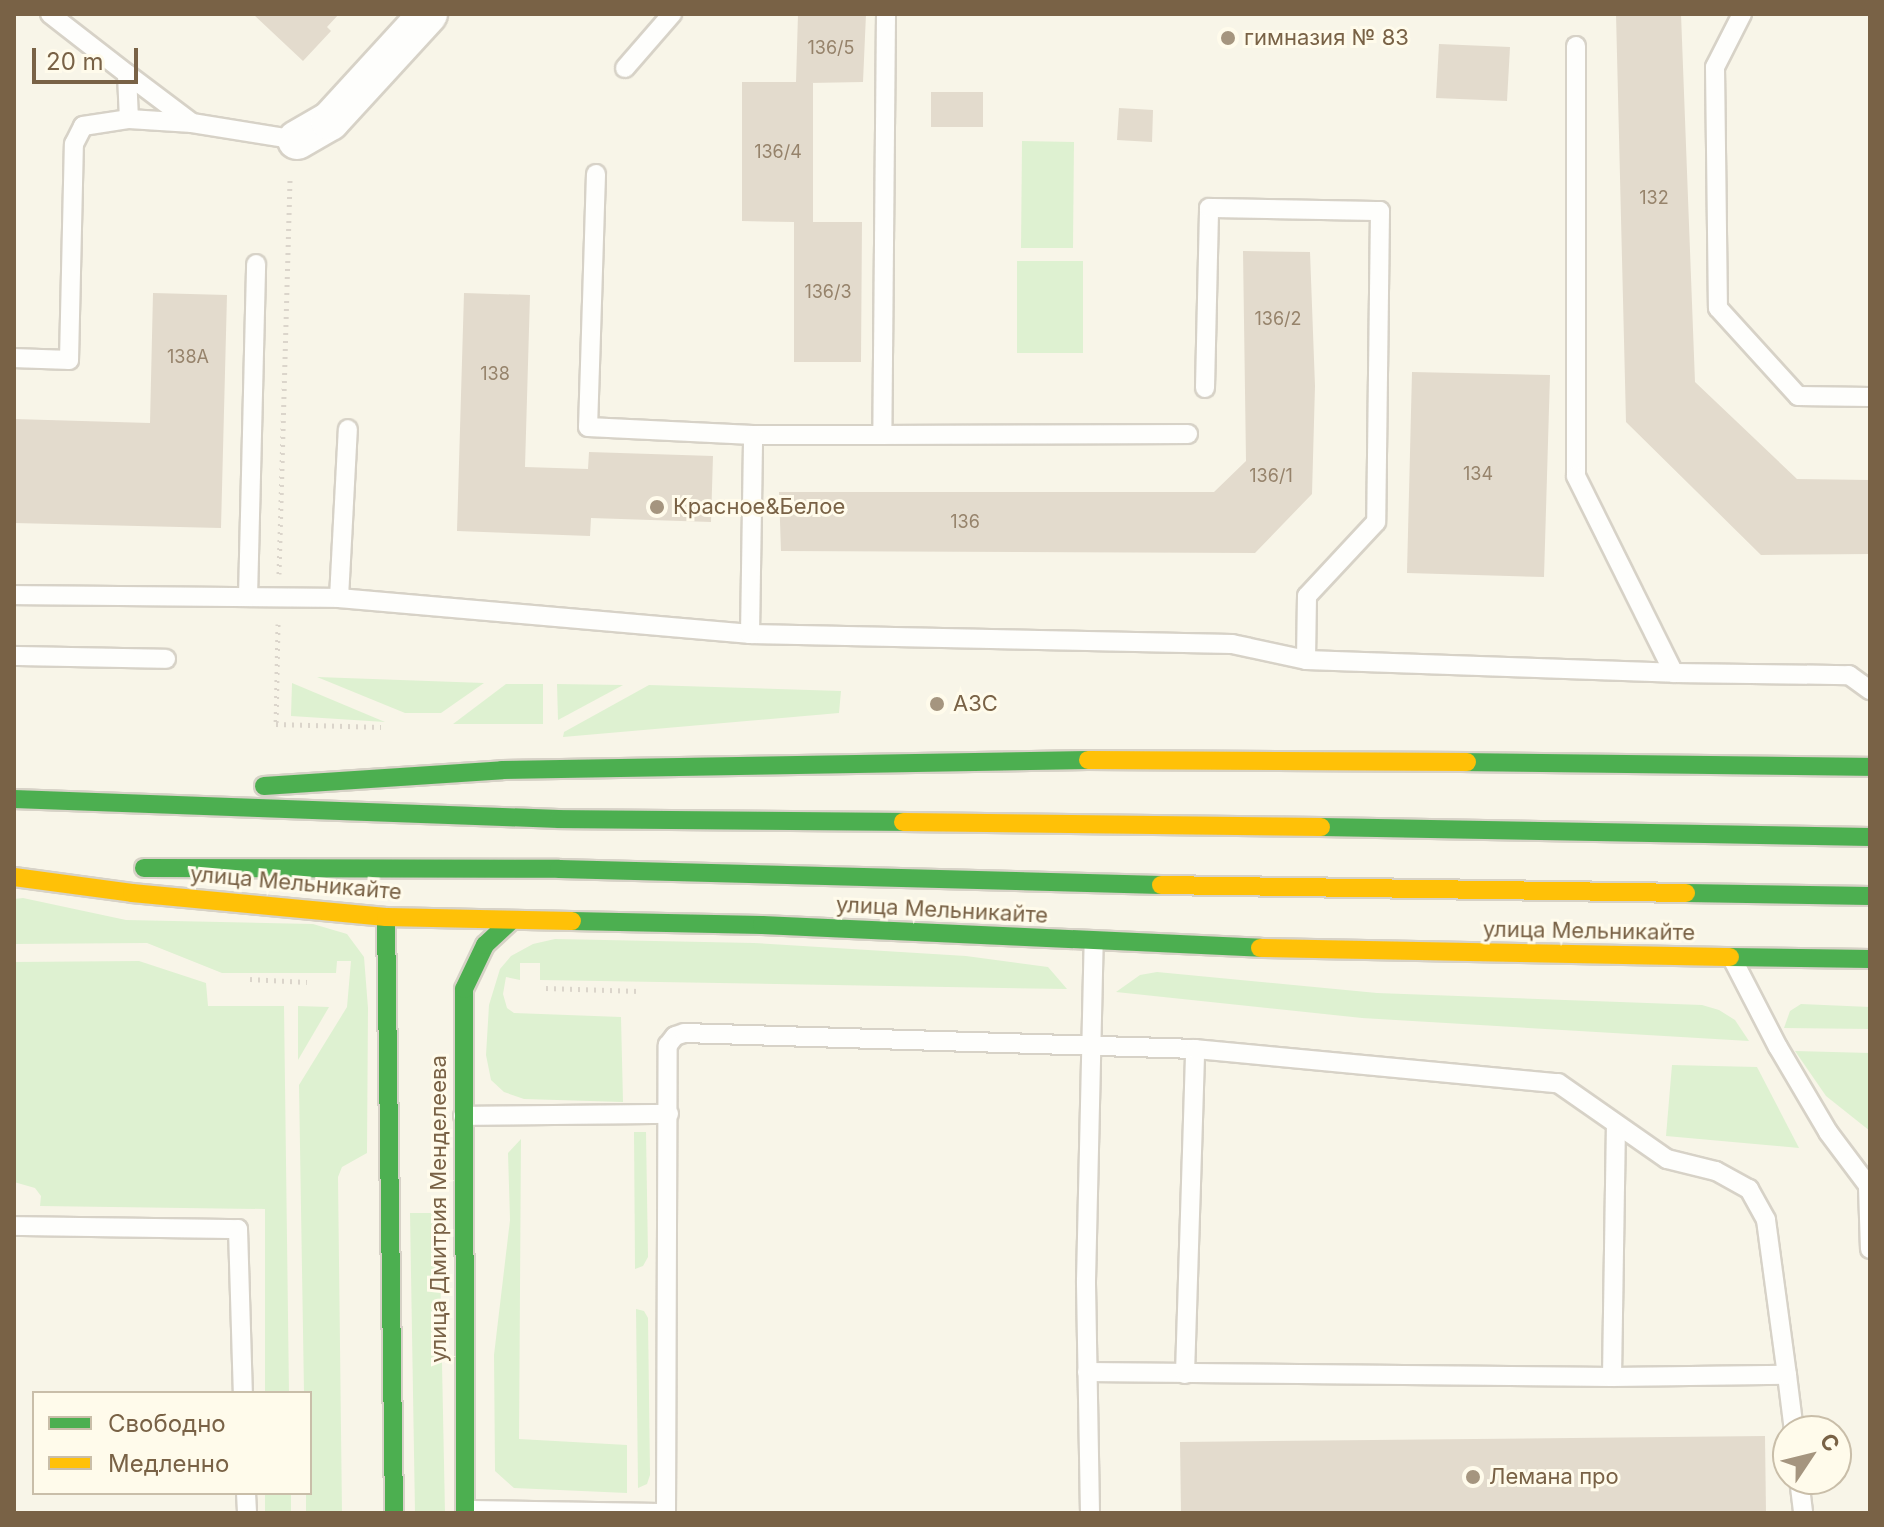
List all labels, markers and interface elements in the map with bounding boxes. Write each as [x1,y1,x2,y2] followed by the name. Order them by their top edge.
[1244,25,1409,51] place label: гимназия № 83
[1219,29,1237,47] marker: гимназия № 83
[36,32,142,82] scale bar
[807,37,855,59] house number: 136/5
[46,47,104,76] text: 20 m
[754,141,802,163] house number: 136/4
[1639,187,1669,209] house number: 132
[804,281,852,303] house number: 136/3
[1254,308,1302,330] house number: 136/2
[167,346,209,368] house number: 138А
[480,363,510,385] house number: 138
[1463,463,1493,485] house number: 134
[1249,465,1293,487] house number: 136/1
[673,494,845,520] place label: Красное&Белое
[648,498,666,516] marker: Красное&Белое
[950,511,980,533] house number: 136
[953,691,998,717] place label: АЗС
[928,695,946,713] marker: АЗС
[189,861,403,905] street label: улица Мельникайте
[835,891,1049,929] street label: улица Мельникайте
[1483,916,1695,946] street label: улица Мельникайте
[426,1055,452,1363] street label: улица Дмитрия Менделеева
[32,1391,312,1495] legend
[108,1409,226,1438] text: Свободно
[1772,1415,1852,1495] north arrow
[1815,1428,1845,1457] text: С
[108,1449,229,1478] text: Медленно
[1489,1464,1619,1490] place label: Лемана про
[1464,1468,1482,1486] marker: Лемана про

